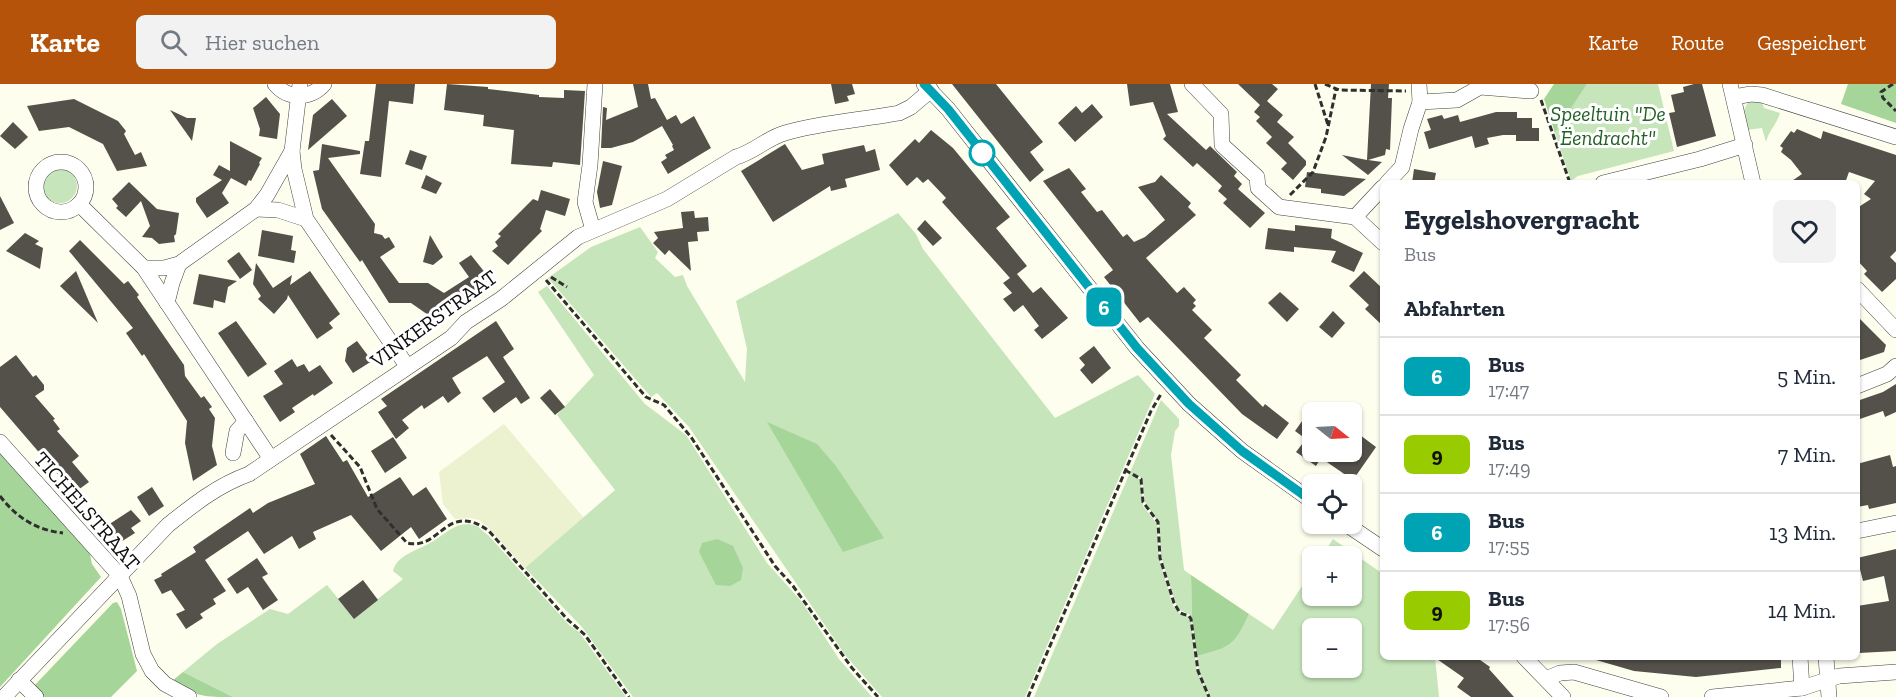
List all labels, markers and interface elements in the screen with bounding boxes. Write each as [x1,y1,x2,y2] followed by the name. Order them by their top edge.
[136,15,556,69] search box
[30,26,100,59] text: Karte
[157,26,190,59] icon: search
[205,29,319,56] text: Hier suchen
[1588,30,1638,55] text: Karte
[1671,30,1724,55] text: Route
[1757,30,1866,55] text: Gespeichert
[1550,101,1666,150] park label: Speeltuin "De Ëendracht"
[969,140,995,166] unlabelled marker
[1773,200,1836,263] button: heart
[1404,203,1639,236] text: Eygelshovergracht
[1404,242,1436,266] text: Bus
[365,264,502,374] street label: VINKERSTRAAT
[1084,288,1124,326] line badge: 6
[1098,295,1110,320] text: 6
[1404,295,1505,322] text: Abfahrten
[1488,351,1525,378] text: Bus
[1777,363,1836,390] text: 5 Min.
[1431,364,1443,389] text: 6
[1488,378,1529,402] text: 17:47
[1302,402,1362,462] north arrow
[1302,402,1362,678] map controls
[1488,429,1525,456] text: Bus
[1778,441,1836,468] text: 7 Min.
[1431,442,1443,467] text: 9
[29,446,146,575] street label: TICHELSTRAAT
[1488,456,1531,480] text: 17:49
[1302,474,1362,534] button: locate
[1488,507,1525,534] text: Bus
[1769,519,1836,546] text: 13 Min.
[1431,520,1443,545] text: 6
[1488,534,1530,558] text: 17:55
[1302,546,1362,606] button: +
[1488,585,1525,612] text: Bus
[1768,597,1836,624] text: 14 Min.
[1431,598,1443,623] text: 9
[1488,612,1530,636] text: 17:56
[1302,618,1362,678] button: −

